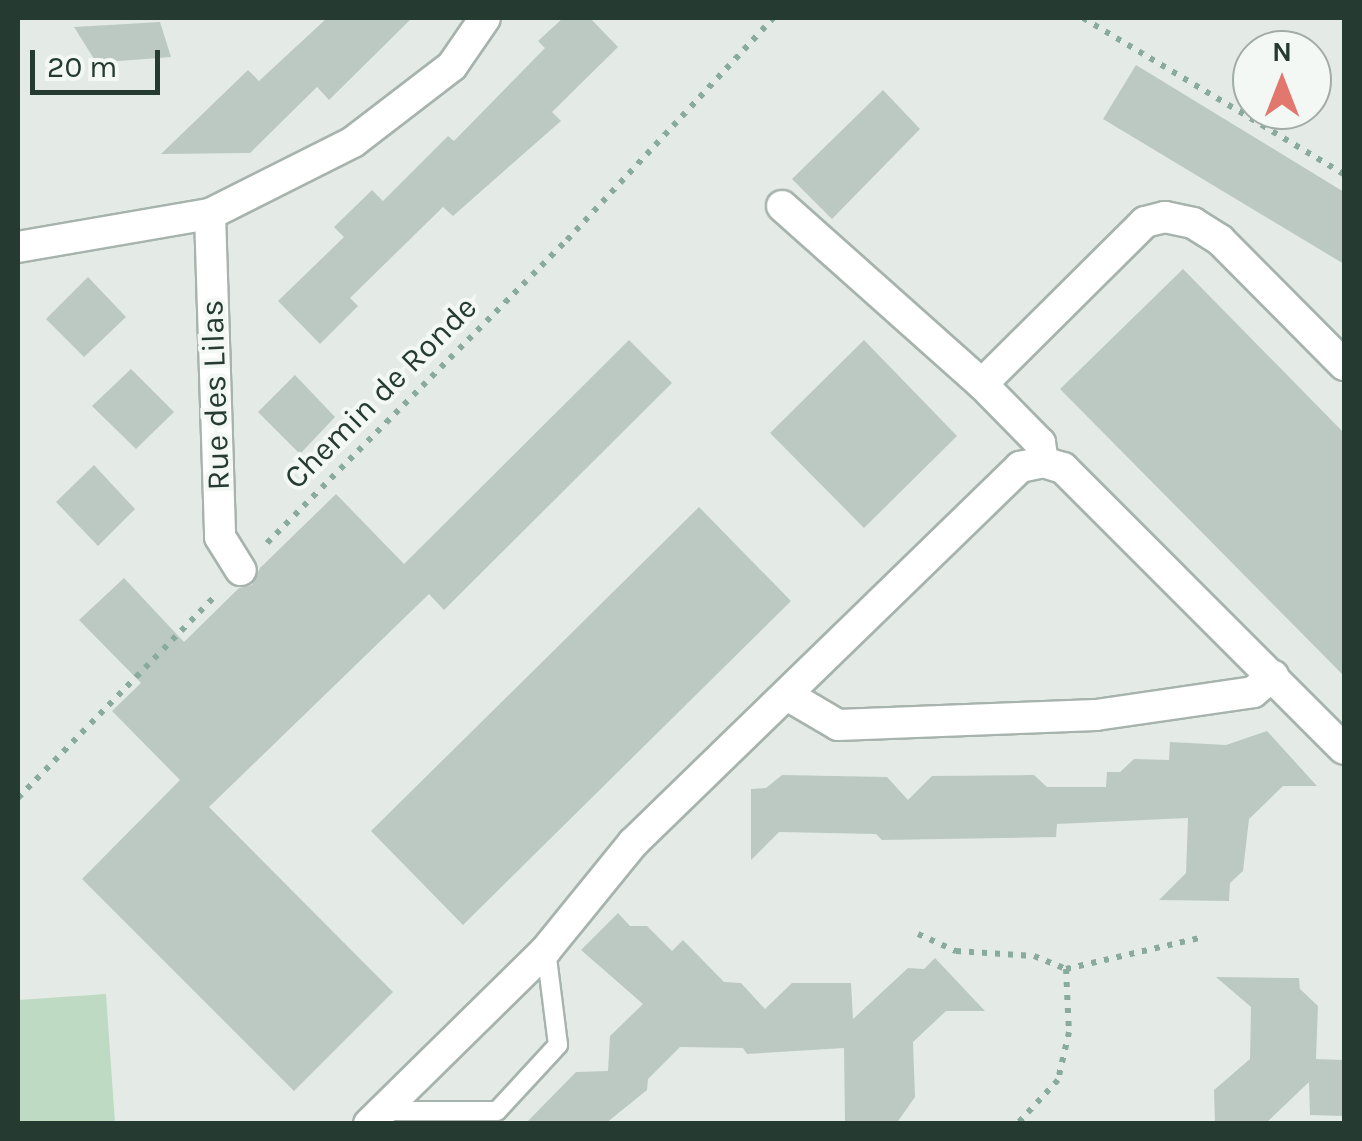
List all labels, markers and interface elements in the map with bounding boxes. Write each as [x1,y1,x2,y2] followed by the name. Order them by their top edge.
[35,30,165,92] scale bar
[1232,30,1332,130] north arrow
[1272,35,1292,68] text: N
[47,49,117,85] text: 20 m
[277,289,485,497] street label: Chemin de Ronde
[193,299,239,491] street label: Rue des Lilas

